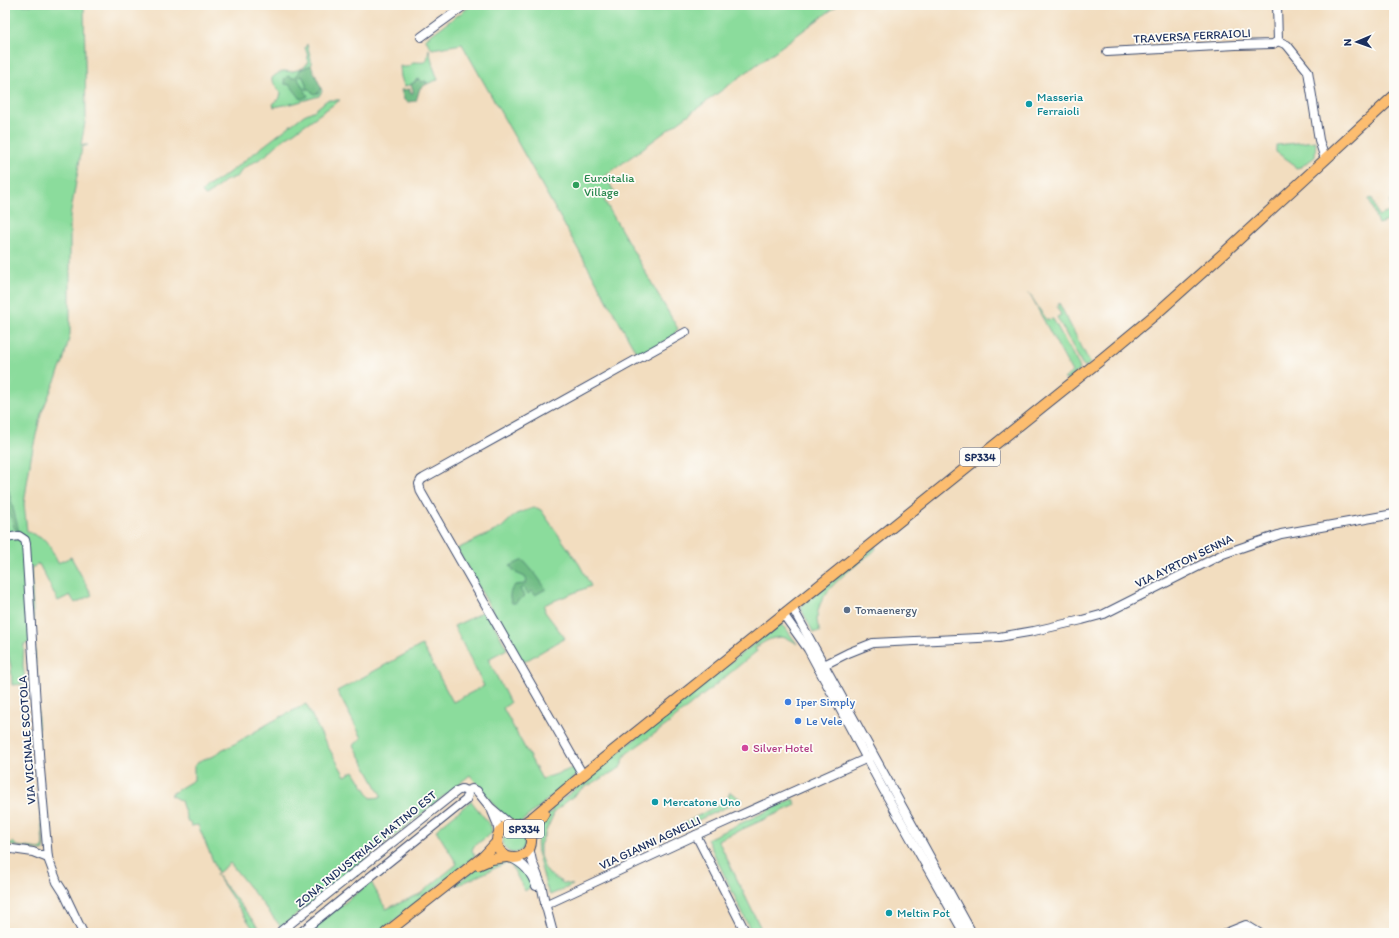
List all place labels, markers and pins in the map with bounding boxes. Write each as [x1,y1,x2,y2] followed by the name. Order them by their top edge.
[1037,90,1084,118] place label: Masseria Ferraioli
[1024,99,1034,109] marker: Masseria Ferraioli
[584,171,635,199] place label: Euroitalia Village
[571,180,581,190] marker: Euroitalia Village
[855,603,918,617] place label: Tomaenergy
[842,605,852,615] marker: Tomaenergy
[796,695,855,709] place label: Iper Simply
[783,697,793,707] marker: Iper Simply
[806,714,843,728] place label: Le Vele
[793,716,803,726] marker: Le Vele
[753,741,814,755] place label: Silver Hotel
[740,743,750,753] marker: Silver Hotel
[663,795,741,809] place label: Mercatone Uno
[650,797,660,807] marker: Mercatone Uno
[897,906,951,920] place label: Meltin Pot
[884,908,894,918] marker: Meltin Pot

